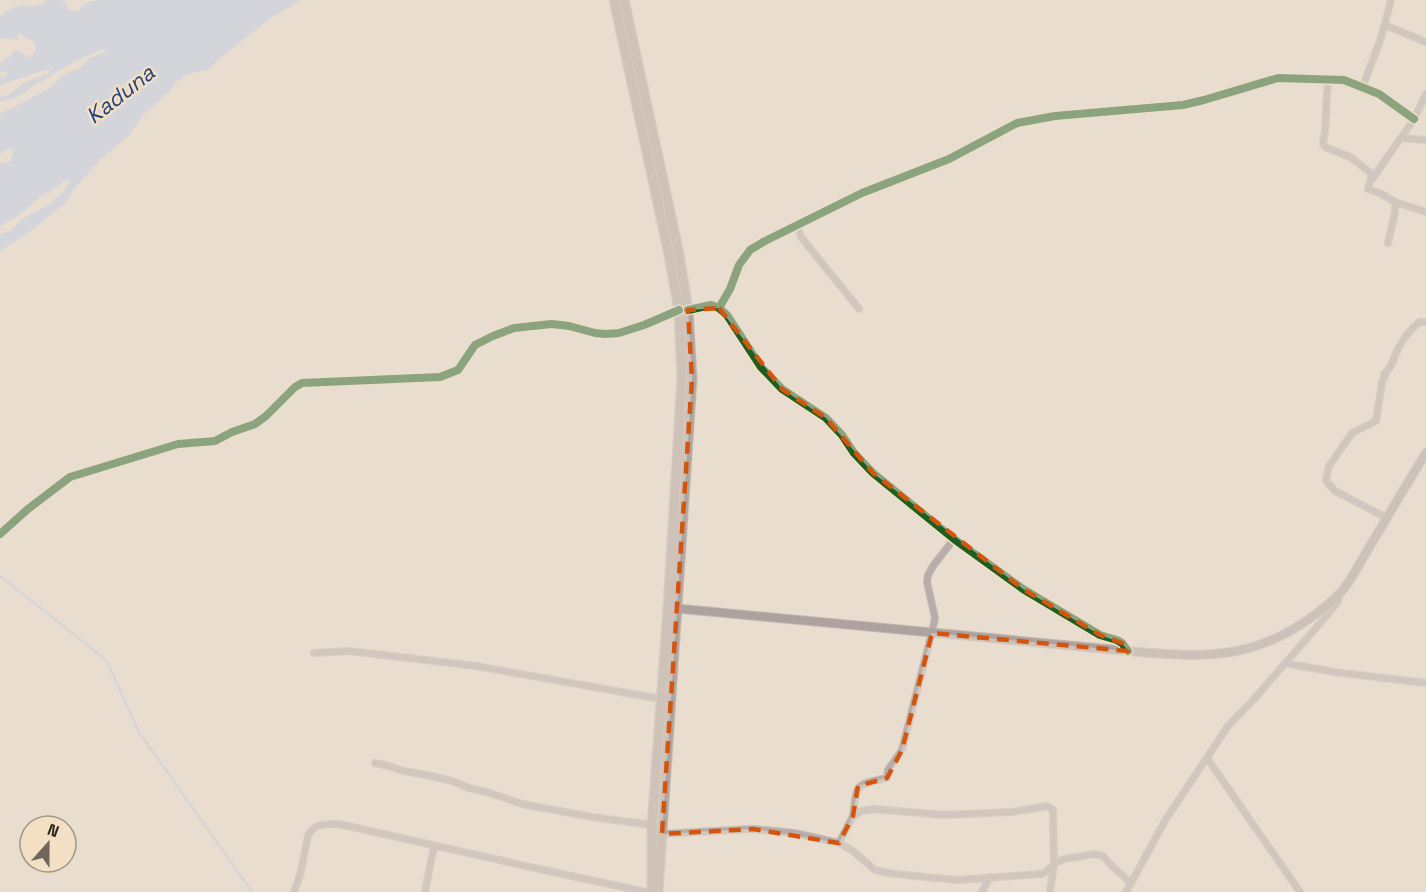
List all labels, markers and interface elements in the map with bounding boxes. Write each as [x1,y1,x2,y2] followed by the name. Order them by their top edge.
[80,58,160,130] water label: Kaduna
[18,814,78,874] north arrow
[44,819,62,842] text: N

